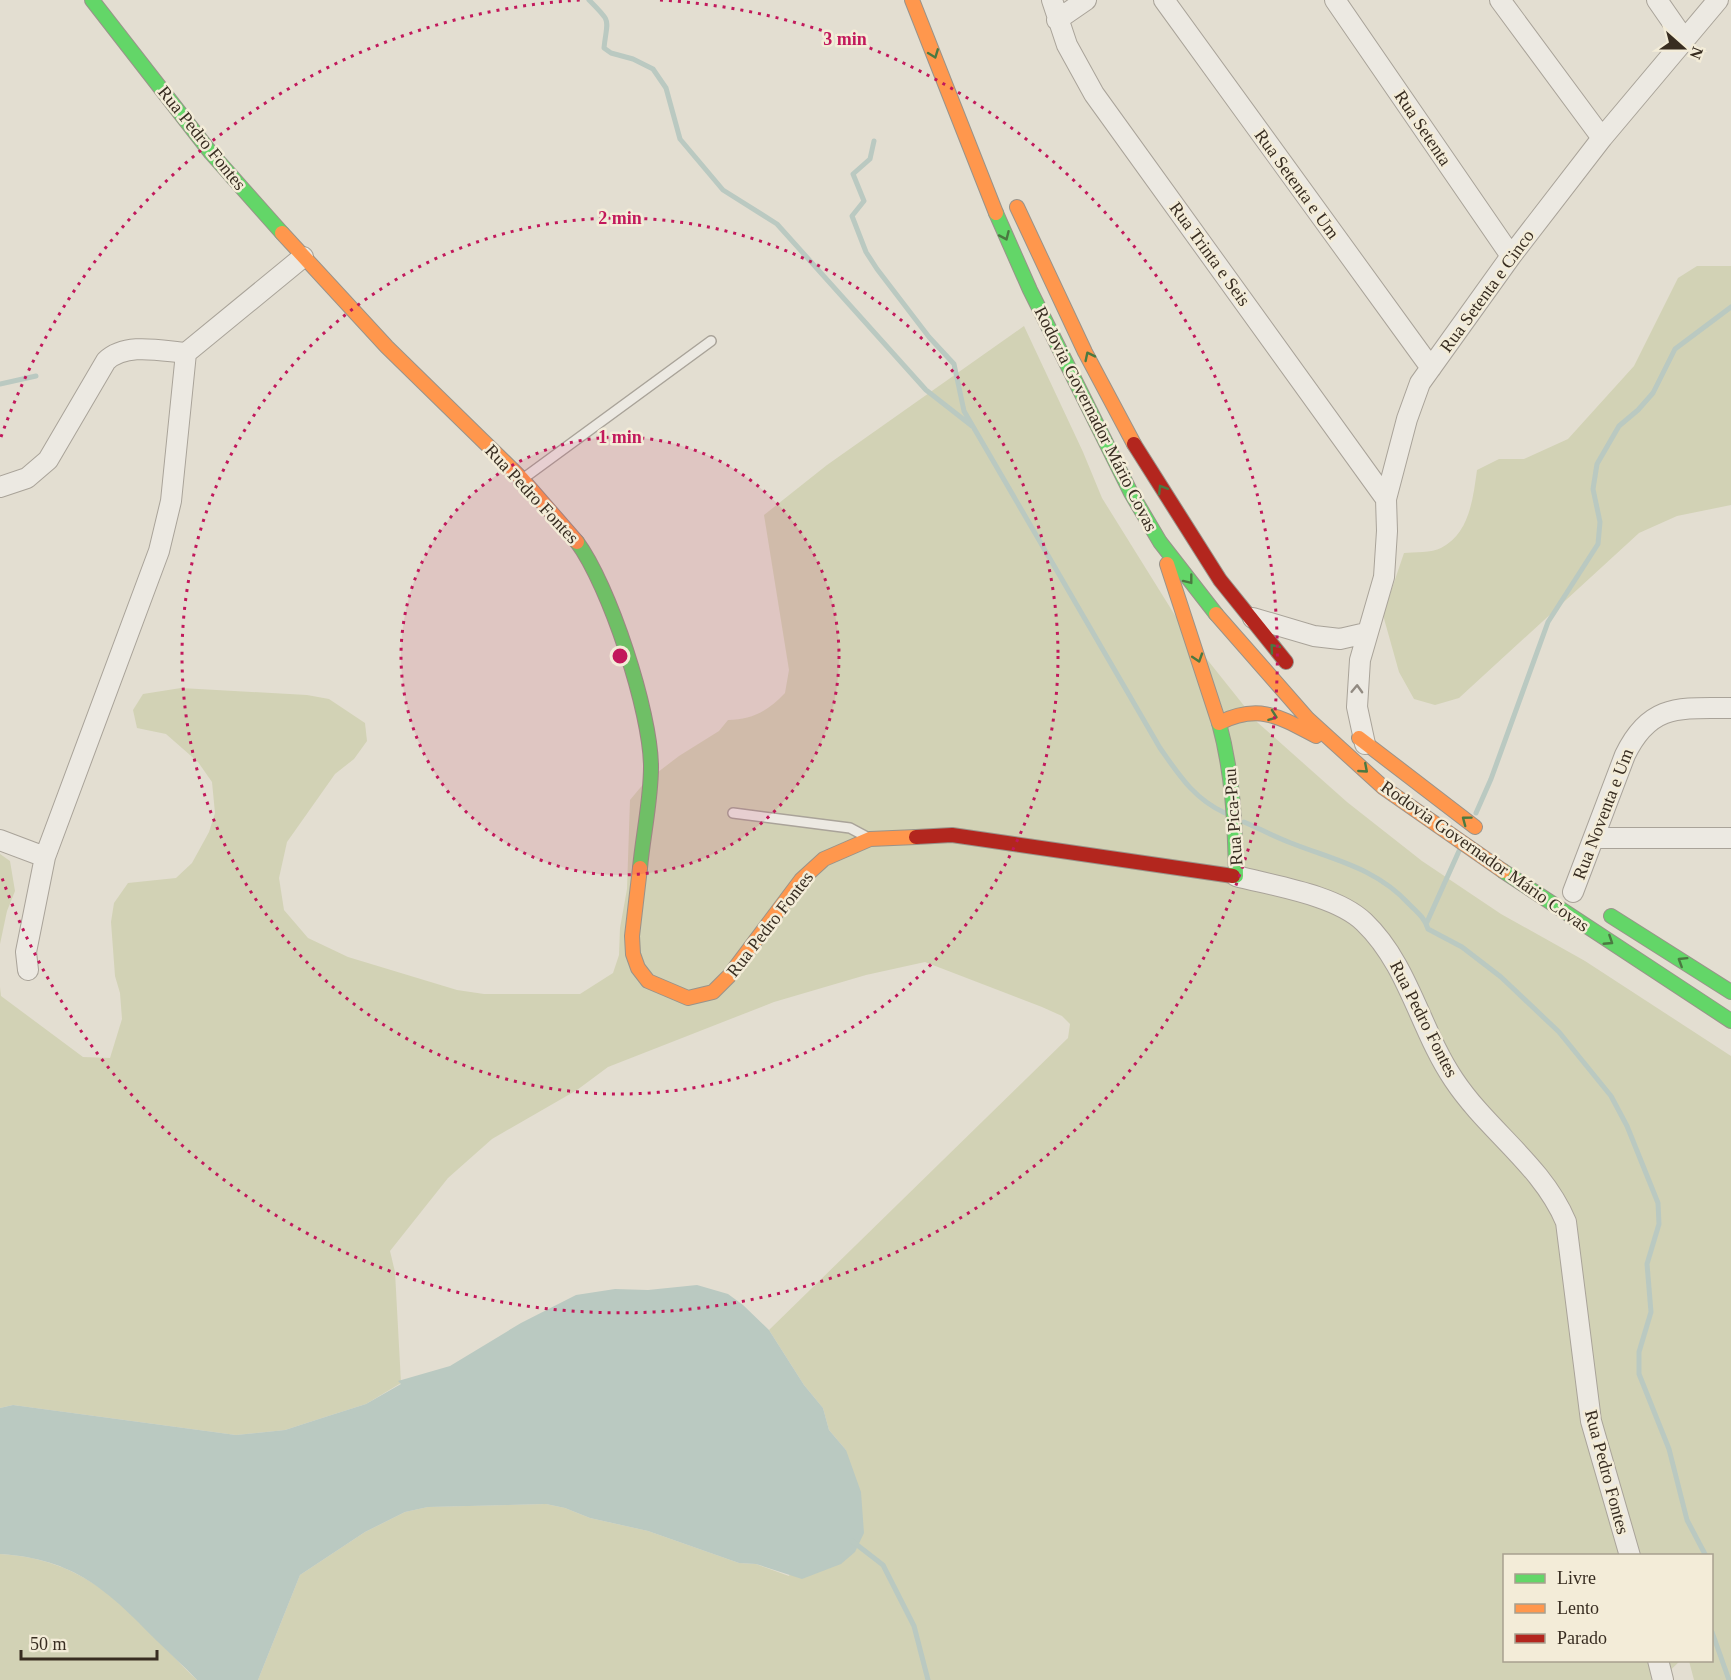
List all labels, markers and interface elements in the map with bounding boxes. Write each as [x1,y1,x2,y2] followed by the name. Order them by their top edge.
[1653,18,1713,78] north arrow
[823,29,867,49] text: 3 min
[1686,45,1707,62] text: N
[927,48,939,59] one-way arrow
[154,82,250,194] street label: Rua Pedro Fontes
[1391,87,1455,169] street label: Rua Setenta
[1251,125,1343,243] street label: Rua Setenta e Um
[1166,198,1254,310] street label: Rua Trinta e Seis
[598,208,642,228] text: 2 min
[1436,226,1538,356] street label: Rua Setenta e Cinco
[998,229,1010,240] one-way arrow
[1030,303,1162,535] street label: Rodovia Governador Mário Covas
[1084,351,1096,362] one-way arrow
[598,427,642,447] text: 1 min
[481,440,583,548] street label: Rua Pedro Fontes
[1158,485,1169,496] one-way arrow
[1182,573,1193,584] one-way arrow
[1271,644,1282,655] one-way arrow
[610,646,630,666] centre of rings
[1190,652,1203,663] one-way arrow
[1351,684,1363,693] one-way arrow
[1267,709,1278,721] one-way arrow
[1569,746,1637,882] street label: Rua Noventa e Um
[1357,762,1367,773] one-way arrow
[1220,768,1246,866] street label: Rua Pica-Pau
[1377,776,1593,936] street label: Rodovia Governador Mário Covas
[1461,816,1472,827] one-way arrow
[723,867,817,981] street label: Rua Pedro Fontes
[1603,934,1613,946] one-way arrow
[1678,956,1688,968] one-way arrow
[1386,957,1462,1081] street label: Rua Pedro Fontes
[1581,1408,1633,1536] street label: Rua Pedro Fontes
[1503,1554,1713,1662] legend
[1557,1568,1596,1588] text: Livre
[1557,1598,1599,1618] text: Lento
[21,1623,158,1661] scale bar
[1557,1628,1607,1648] text: Parado
[30,1634,67,1654] text: 50 m

